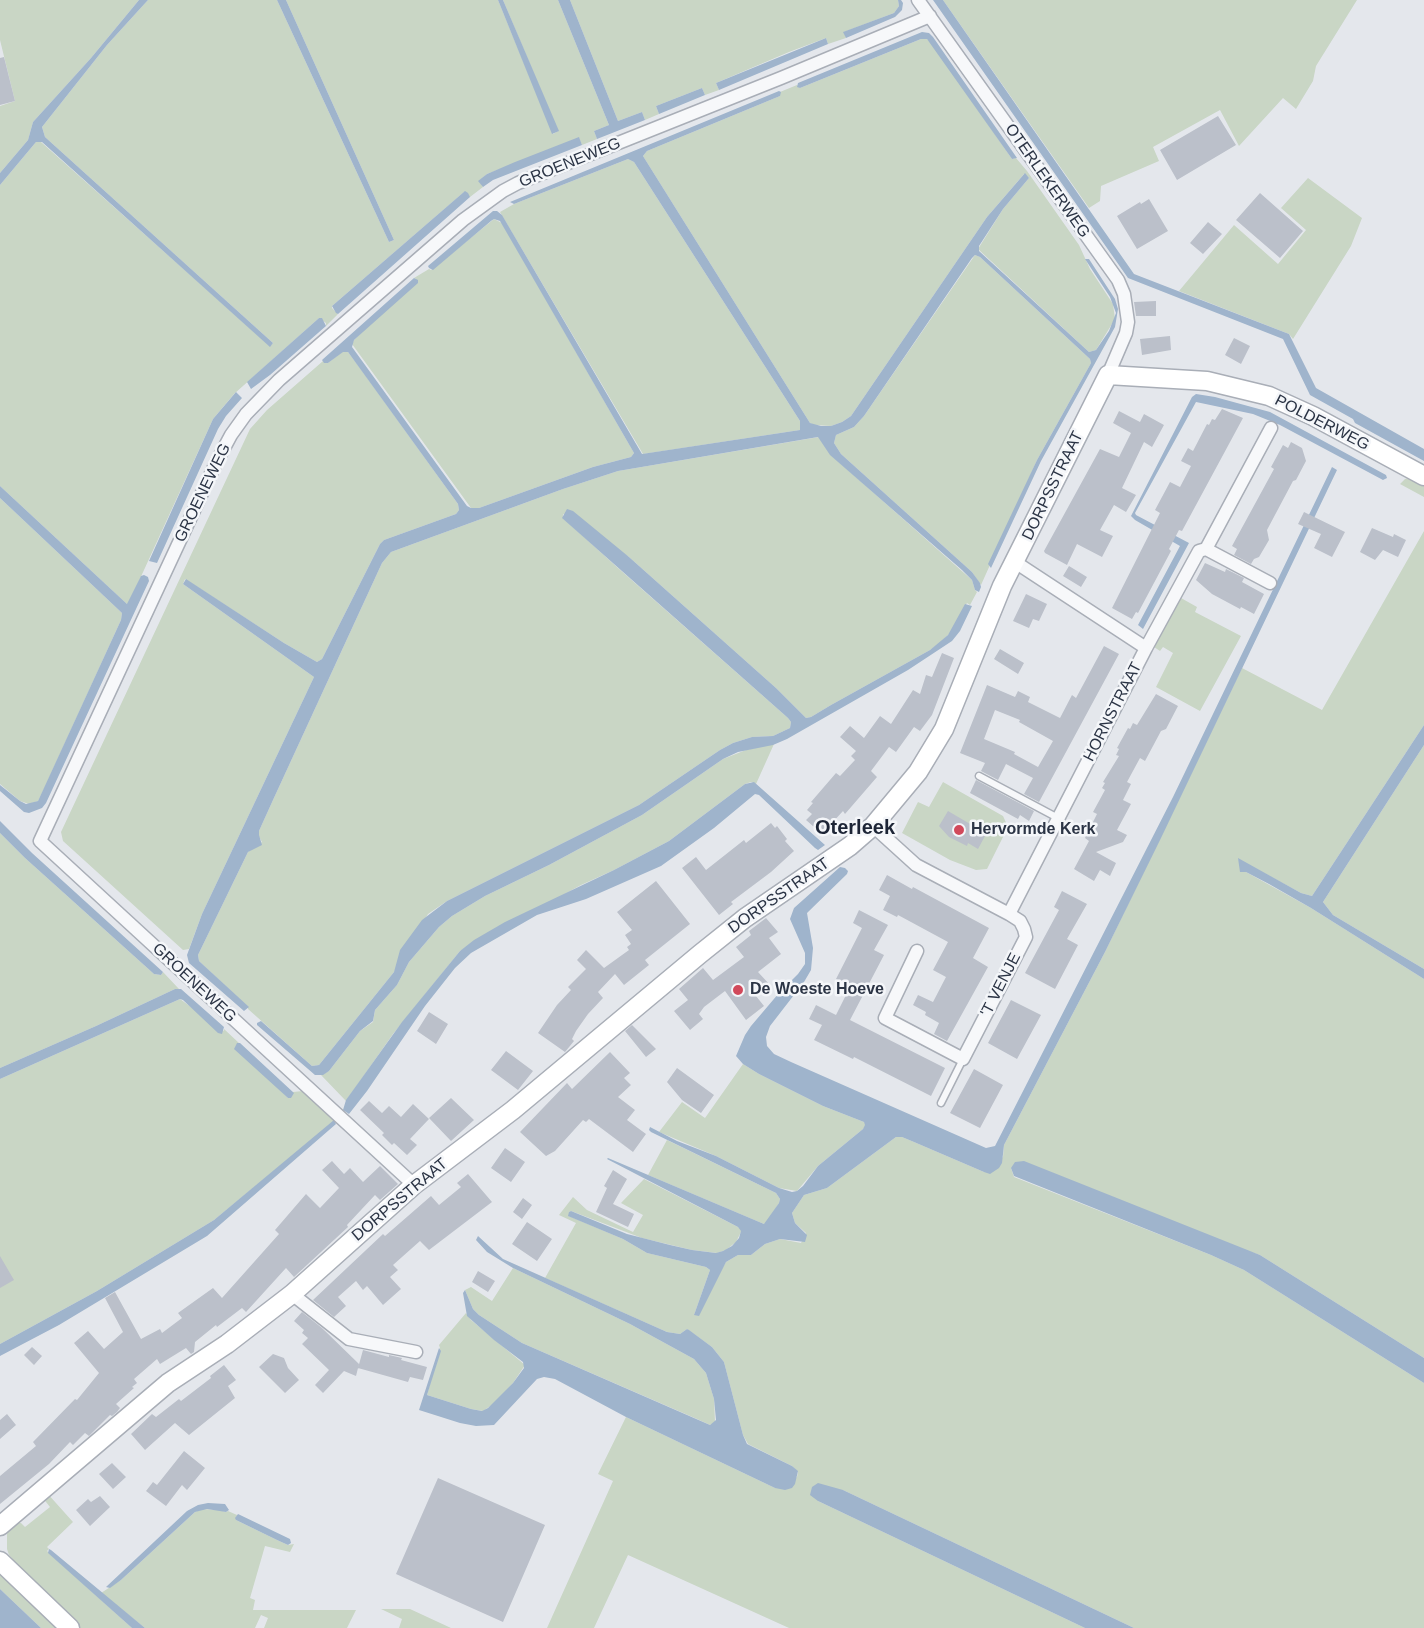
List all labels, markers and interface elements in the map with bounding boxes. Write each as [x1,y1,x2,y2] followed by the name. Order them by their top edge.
[1000,120,1094,242] street label: OTERLEKERWEG
[517,134,623,192] street label: GROENEWEG
[1271,391,1373,455] street label: POLDERWEG
[1018,428,1088,544] street label: DORPSSTRAAT
[171,440,235,546] street label: GROENEWEG
[1080,659,1146,765] street label: HORNSTRAAT
[815,816,895,840] district label: Oterleek
[971,820,1096,840] place label: Hervormde Kerk
[952,823,966,837] marker: Hervormde Kerk
[725,854,833,938] street label: DORPSSTRAAT
[148,939,240,1027] street label: GROENEWEG
[977,950,1025,1020] street label: 'T VENJE
[750,980,884,1000] place label: De Woeste Hoeve
[731,983,745,997] marker: De Woeste Hoeve
[348,1154,452,1246] street label: DORPSSTRAAT

